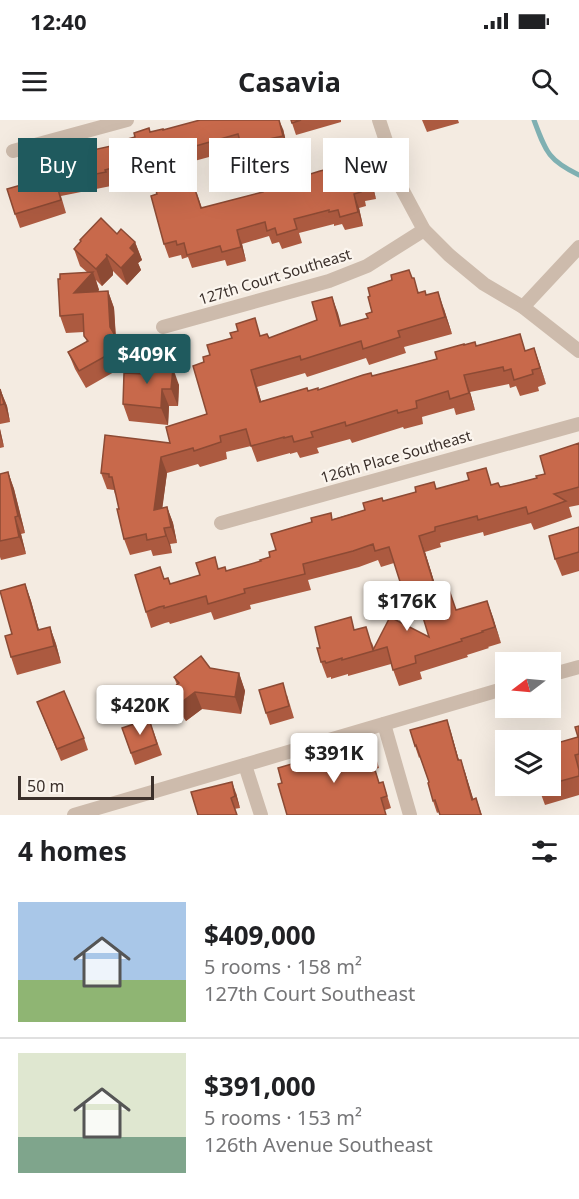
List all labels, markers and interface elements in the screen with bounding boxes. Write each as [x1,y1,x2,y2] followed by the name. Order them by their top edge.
[30,6,87,36] text: 12:40
[238,63,341,100] text: Casavia
[18,65,51,98] icon: menu
[528,65,561,98] icon: search
[18,138,97,192] chip: Buy
[109,138,197,192] chip: Rent
[209,138,311,192] chip: Filters
[323,138,409,192] chip: New
[196,243,354,309] street label: 127th Court Southeast
[105,334,189,385] pin: $409K
[117,340,177,367] text: $409K
[318,425,474,487] street label: 126th Place Southeast
[365,581,449,632] pin: $176K
[377,587,437,614] text: $176K
[495,652,561,718] north arrow
[495,652,561,796] map controls
[98,685,182,736] pin: $420K
[110,691,170,718] text: $420K
[495,730,561,796] button: layers
[292,733,376,784] pin: $391K
[304,739,364,766] text: $391K
[18,773,154,800] scale bar
[27,775,64,797] text: 50 m
[18,833,127,869] text: 4 homes
[528,835,561,868] icon: filters
[204,917,316,953] text: $409,000
[66,926,138,998] icon: home
[204,953,362,980] text: 5 rooms · 158 m²
[204,980,415,1007] text: 127th Court Southeast
[204,1068,316,1104] text: $391,000
[66,1077,138,1149] icon: home
[204,1104,362,1131] text: 5 rooms · 153 m²
[204,1131,433,1158] text: 126th Avenue Southeast

